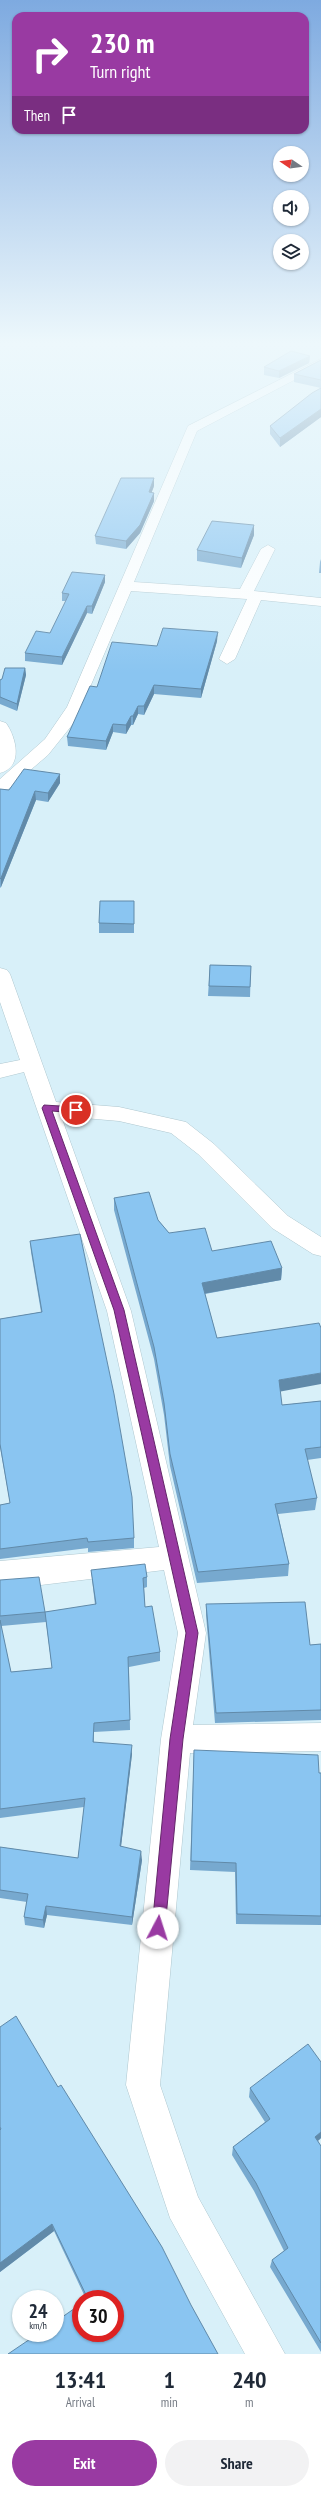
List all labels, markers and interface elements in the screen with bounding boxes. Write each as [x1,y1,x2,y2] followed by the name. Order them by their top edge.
[90,24,154,61] text: 230 m
[24,28,76,80] icon: right
[90,60,150,83] text: Turn right
[58,104,80,126] icon: arrive
[24,106,50,125] text: Then
[273,146,309,182] north arrow
[273,146,309,270] map controls
[273,190,309,226] button: sound
[273,234,309,270] button: layers
[59,1093,93,1127] pin
[65,1099,87,1121] icon: arrive
[137,1907,179,1949] position arrow
[72,2290,124,2342] speed limit sign: 30
[28,2298,48,2324] text: 24
[29,2319,47,2332] text: km/h
[54,2364,106,2395] text: 13:41
[163,2364,175,2395] text: 1
[232,2364,267,2395] text: 240
[66,2394,95,2411] text: Arrival
[161,2394,178,2411] text: min
[245,2394,254,2411] text: m
[12,2440,157,2486] button: Exit
[165,2440,309,2486] button: Share

